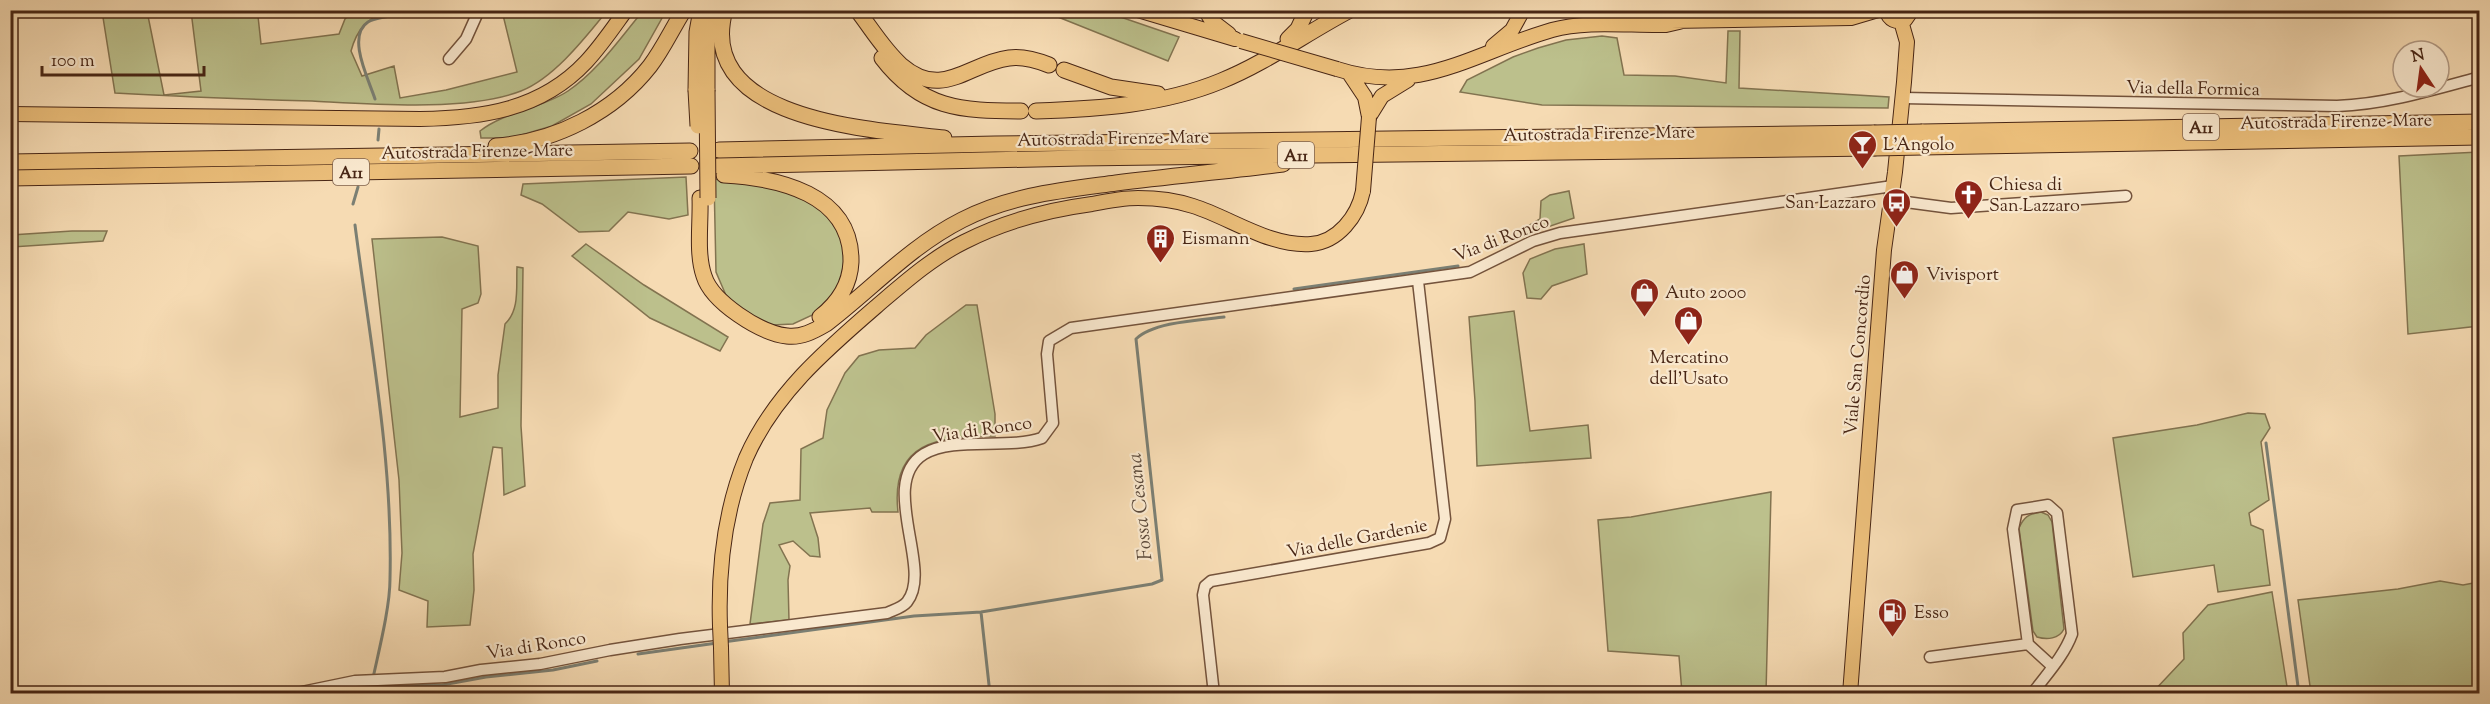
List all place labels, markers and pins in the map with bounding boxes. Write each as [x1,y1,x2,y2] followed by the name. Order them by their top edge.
[1846,128,1878,170] bar icon: L'Angolo
[1883,133,1954,159] place label: L'Angolo
[1989,173,2080,220] place label: Chiesa di San Lazzaro
[1952,178,1984,220] church icon: Chiesa di San Lazzaro
[1881,186,1913,228] bus stop icon: San Lazzaro
[1785,191,1876,217] place label: San Lazzaro
[1145,222,1177,264] building icon: Eismann
[1182,227,1250,253] place label: Eismann
[1889,258,1921,300] shop icon: Vivisport
[1926,263,1999,289] place label: Vivisport
[1628,276,1660,318] shop icon: Auto 2000
[1665,281,1746,307] place label: Auto 2000
[1673,304,1705,346] shop icon: Mercatino dell'Usato
[1649,346,1729,393] place label: Mercatino dell'Usato
[1877,596,1909,638] fuel station icon: Esso
[1914,601,1949,627] place label: Esso

